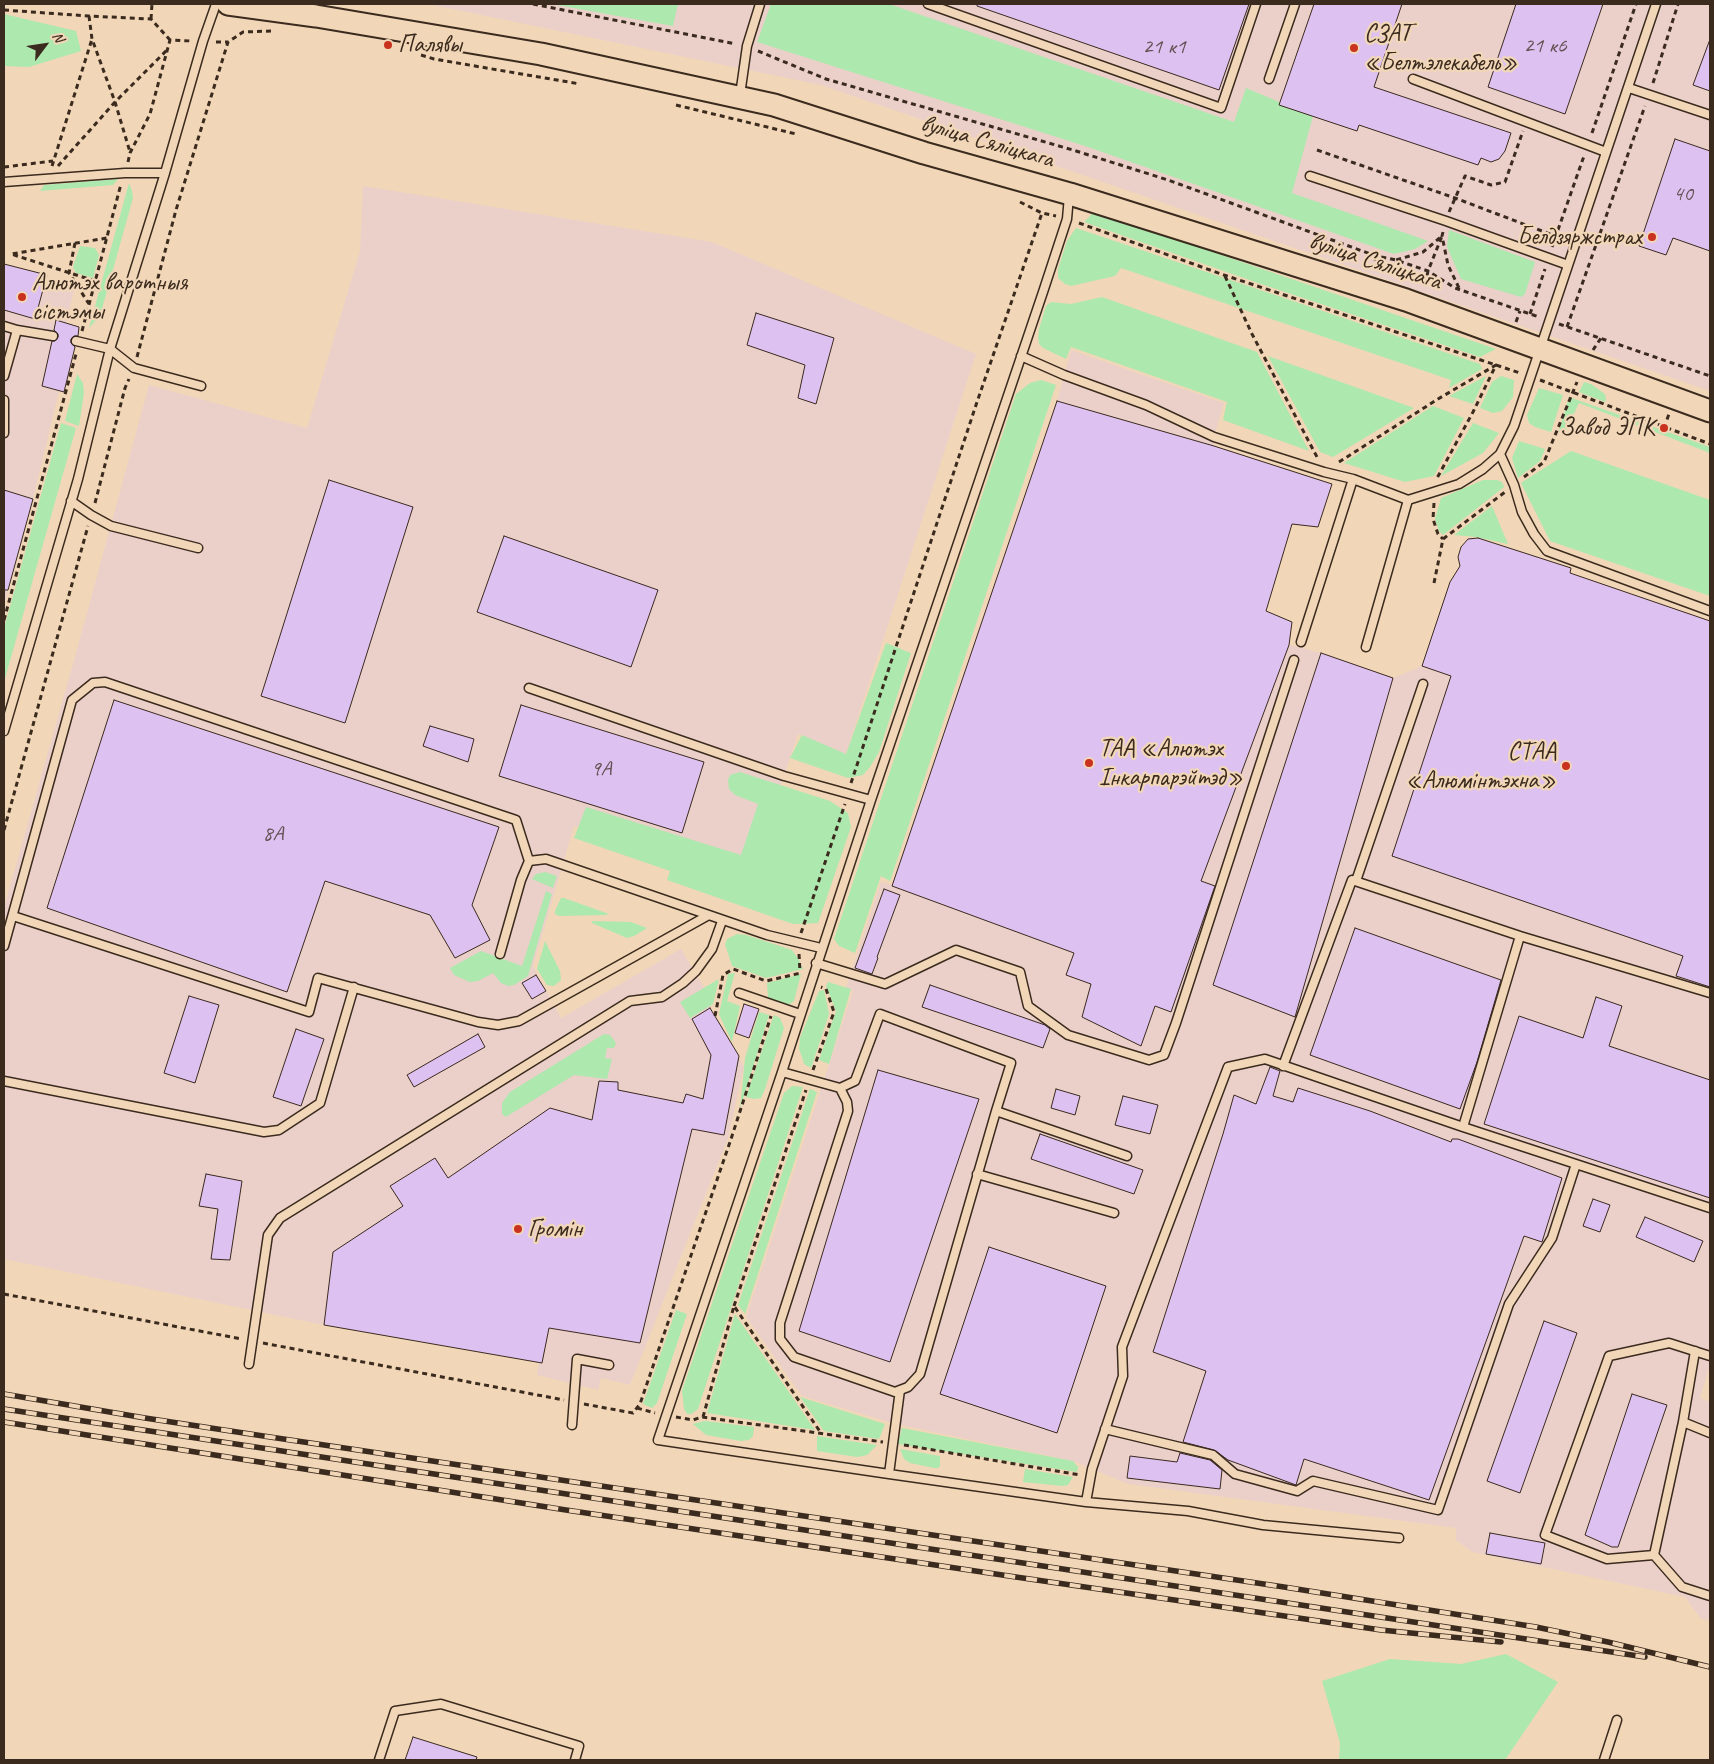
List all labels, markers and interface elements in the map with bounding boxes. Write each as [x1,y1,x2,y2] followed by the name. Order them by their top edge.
[1364,19,1517,78] place label: СЗАТ «Белтэлекабель»
[20,20,70,70] north arrow
[49,29,68,45] text: N
[398,30,462,60] place label: Палявы
[1523,33,1567,59] house number: 21 к6
[1142,34,1186,60] house number: 21 к1
[382,39,394,51] marker: Палявы
[1348,42,1360,54] marker: СЗАТ «Белтэлекабель»
[917,109,1057,175] street label: вуліца Сяліцкага
[1673,181,1693,207] house number: 40
[1517,222,1642,252] place label: Белдзяржстрах
[1305,227,1445,297] street label: вуліца Сяліцкага
[1646,231,1658,243] marker: Белдзяржстрах
[32,268,188,327] place label: Алютэх варотныя сістэмы
[16,291,28,303] marker: Алютэх варотныя сістэмы
[1560,413,1654,443] place label: Завод ЭПК
[1658,422,1670,434] marker: Завод ЭПК
[1099,734,1243,793] place label: ТАА «Алютэх Інкарпарэйтэд»
[1406,737,1556,796] place label: СТАА «Алюмінтэхна»
[591,756,611,782] house number: 9А
[1083,757,1095,769] marker: ТАА «Алютэх Інкарпарэйтэд»
[1560,760,1572,772] marker: СТАА «Алюмінтэхна»
[263,821,283,847] house number: 8А
[528,1214,582,1244] place label: Громін
[512,1223,524,1235] marker: Громін

